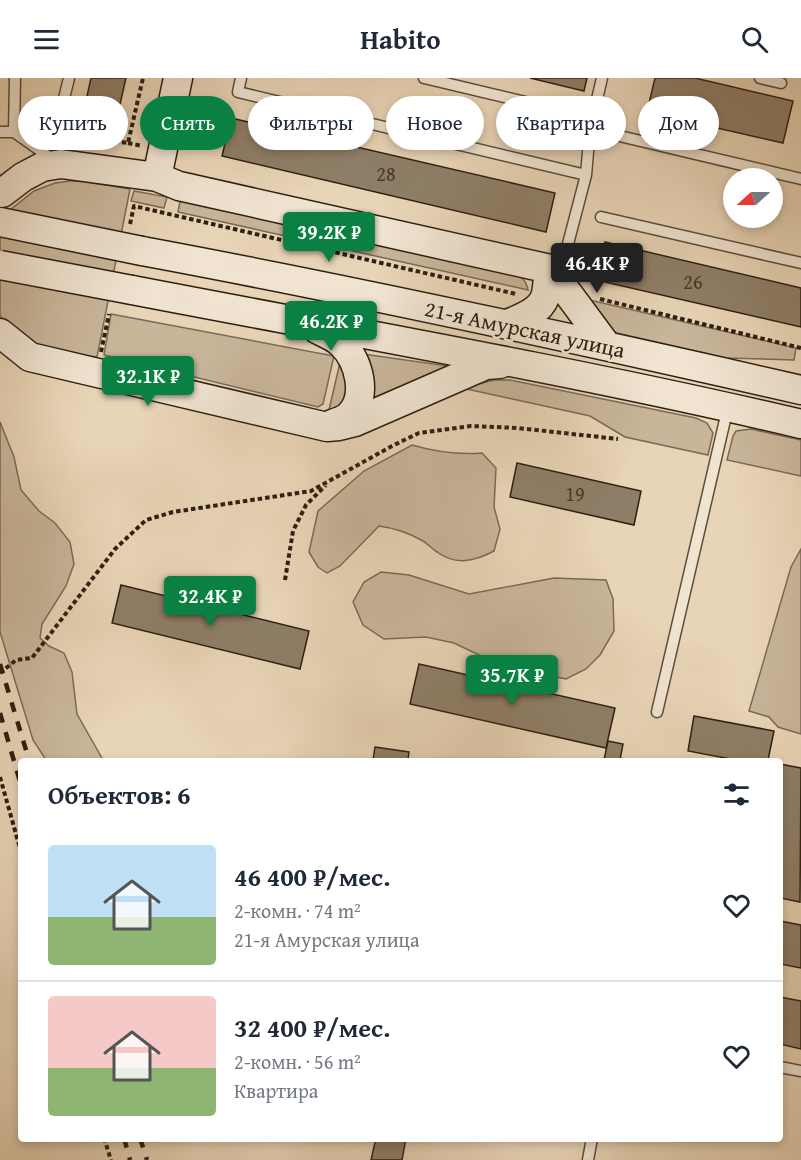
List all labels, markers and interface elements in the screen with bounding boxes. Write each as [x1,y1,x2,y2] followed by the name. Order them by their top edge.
[360,19,441,59] text: Habito
[30,23,63,56] icon: menu
[738,23,771,56] icon: search
[18,96,128,150] chip: Купить
[140,96,236,150] chip: Снять
[248,96,374,150] chip: Фильтры
[386,96,484,150] chip: Новое
[496,96,626,150] chip: Квартира
[638,96,719,150] chip: Дом
[376,159,396,188] house number: 28
[723,168,783,228] north arrow
[723,168,783,228] map controls
[274,212,384,263] pin: 39.2K ₽
[297,217,361,246] text: 39.2K ₽
[542,243,652,294] pin: 46.4K ₽
[565,248,629,277] text: 46.4K ₽
[683,267,703,296] house number: 26
[422,292,629,366] street label: 21-я Амурская улица
[276,301,386,352] pin: 46.2K ₽
[299,306,363,335] text: 46.2K ₽
[93,356,203,407] pin: 32.1K ₽
[116,361,180,390] text: 32.1K ₽
[565,479,585,508] house number: 19
[155,576,265,627] pin: 32.4K ₽
[178,581,242,610] text: 32.4K ₽
[457,655,567,706] pin: 35.7K ₽
[480,660,544,689] text: 35.7K ₽
[48,775,191,814] text: Объектов: 6
[720,778,753,811] icon: filters
[234,857,390,896] text: 46 400 ₽/мес.
[96,869,168,941] icon: home
[720,889,753,922] icon: heart
[234,896,361,925] text: 2-комн. · 74 m²
[234,925,419,954] text: 21-я Амурская улица
[234,1008,390,1047] text: 32 400 ₽/мес.
[96,1020,168,1092] icon: home
[720,1040,753,1073] icon: heart
[234,1047,361,1076] text: 2-комн. · 56 m²
[234,1076,318,1105] text: Квартира

